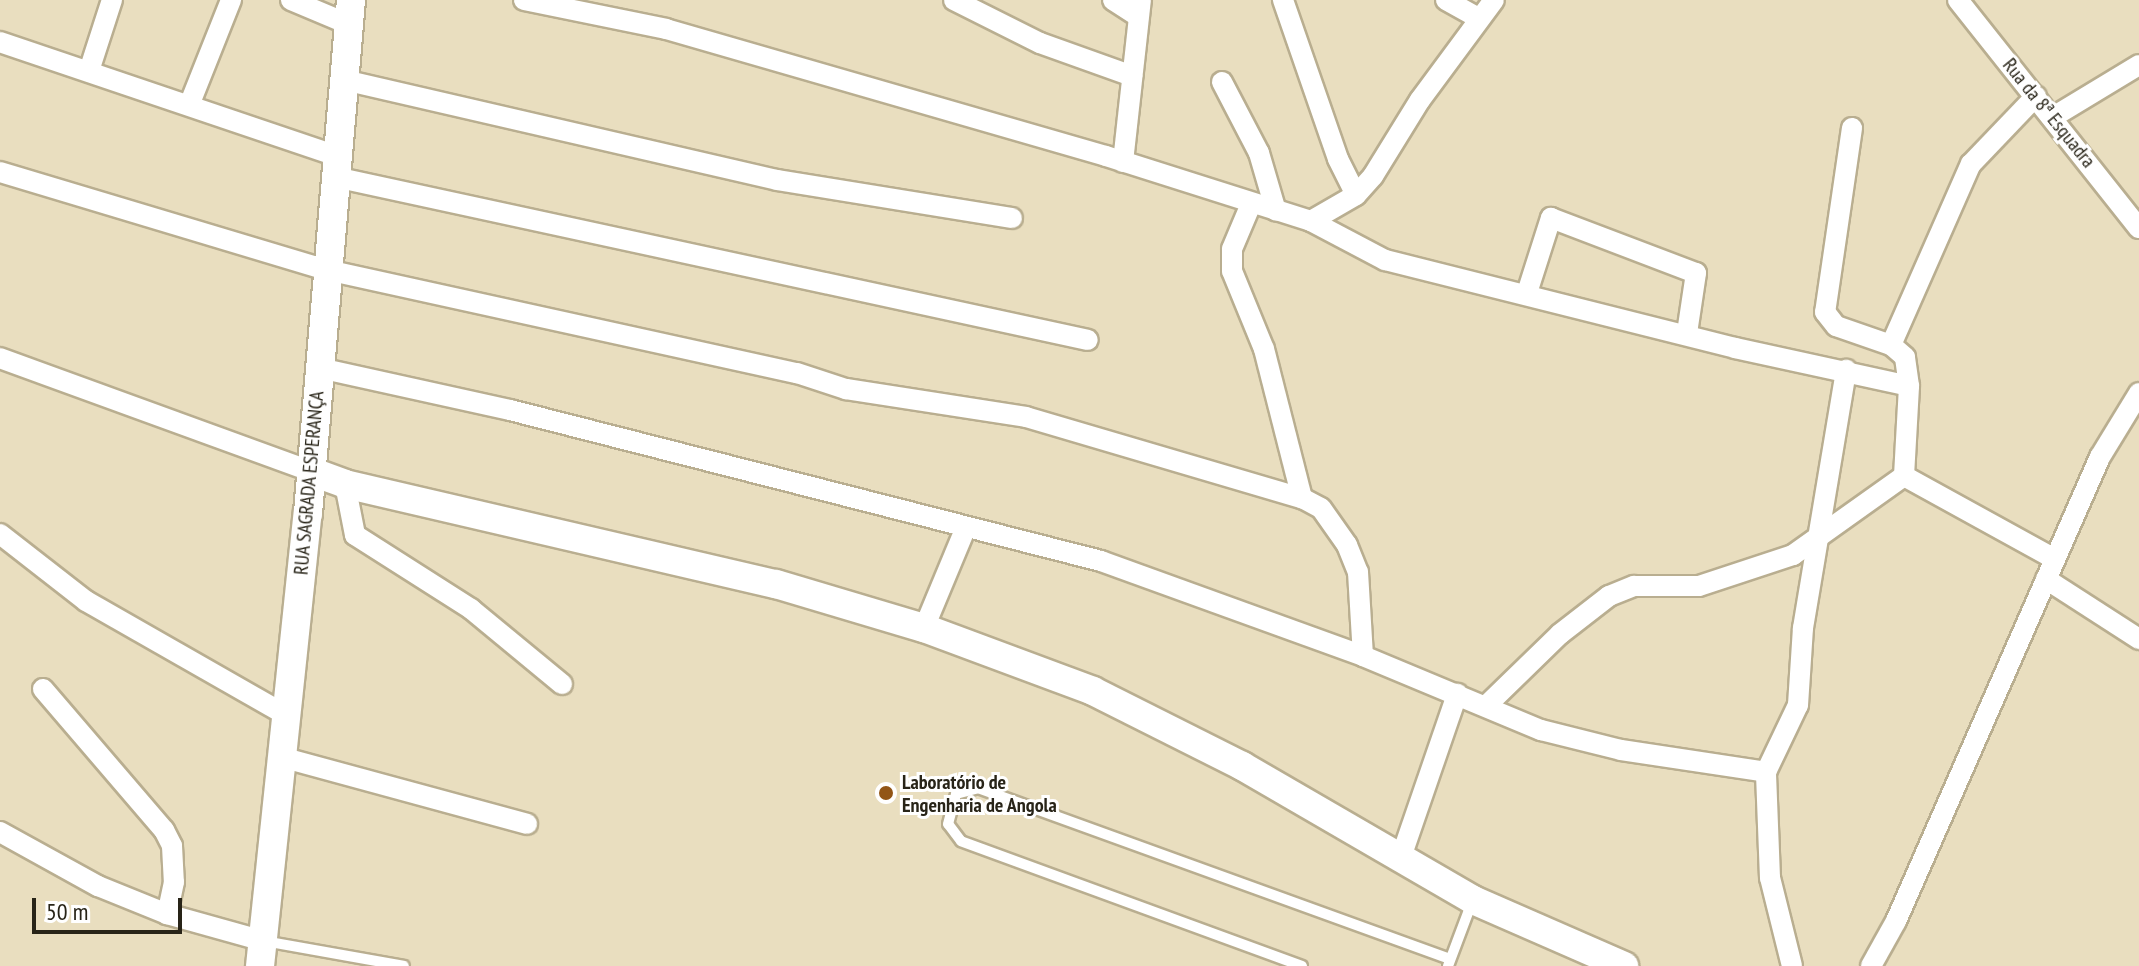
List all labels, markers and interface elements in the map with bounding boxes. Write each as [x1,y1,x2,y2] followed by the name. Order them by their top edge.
[1998,53,2100,173] street label: Rua da 8ª Esquadra
[289,389,329,577] street label: RUA SAGRADA ESPERANÇA
[902,770,1057,817] place label: Laboratório de Engenharia de Angola
[877,784,895,802] marker: Laboratório de Engenharia de Angola
[36,882,186,932] scale bar
[46,896,88,927] text: 50 m

